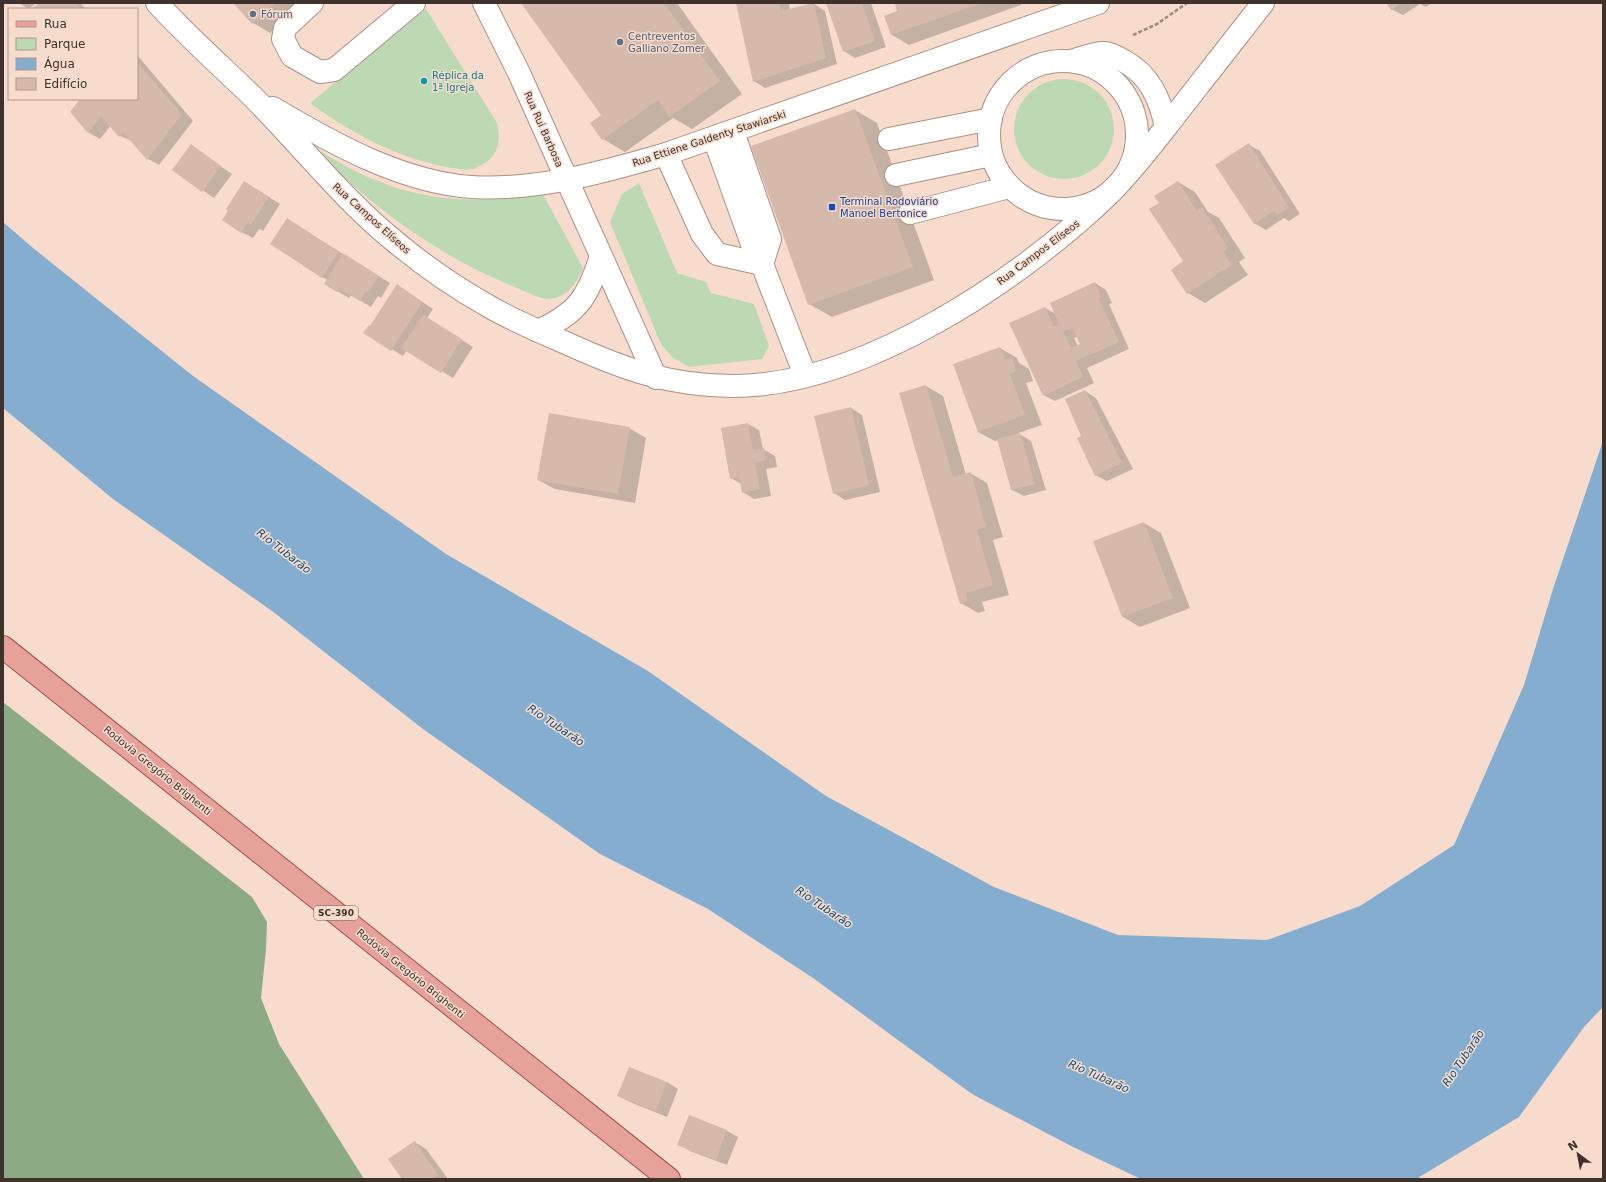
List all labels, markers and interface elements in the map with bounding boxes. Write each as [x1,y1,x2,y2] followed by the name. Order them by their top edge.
[8,8,138,100] legend
[248,9,258,19] marker: Fórum
[261,9,293,20] place label: Fórum
[44,17,67,31] text: Rua
[628,31,706,54] place label: Centreventos Galliano Zomer
[44,37,85,51] text: Parque
[615,37,625,47] marker: Centreventos Galliano Zomer
[44,56,75,71] text: Água
[432,70,484,93] place label: Réplica da 1ª Igreja
[419,76,429,86] marker: Réplica da 1ª Igreja
[44,77,87,91] text: Edifício
[522,90,565,169] street label: Rua Rui Barbosa
[631,108,787,169] street label: Rua Ettiene Galdenty Stawiarski
[331,181,413,256] street label: Rua Campos Elíseos
[839,196,938,219] place label: Terminal Rodoviário Manoel Bertonice
[827,202,837,212] marker: Terminal Rodoviário Manoel Bertonice
[995,218,1082,287] street label: Rua Campos Elíseos
[254,526,314,577] water label: Rio Tubarão
[525,702,587,749] water label: Rio Tubarão
[102,724,214,817] street label: Rodovia Gregório Brighenti
[793,884,855,931] water label: Rio Tubarão
[314,906,358,920] road number: SC-390
[355,927,467,1020] street label: Rodovia Gregório Brighenti
[1440,1027,1487,1089] water label: Rio Tubarão
[1066,1057,1131,1096] water label: Rio Tubarão
[1558,1134,1598,1174] north arrow
[1566,1138,1580,1154] text: N

